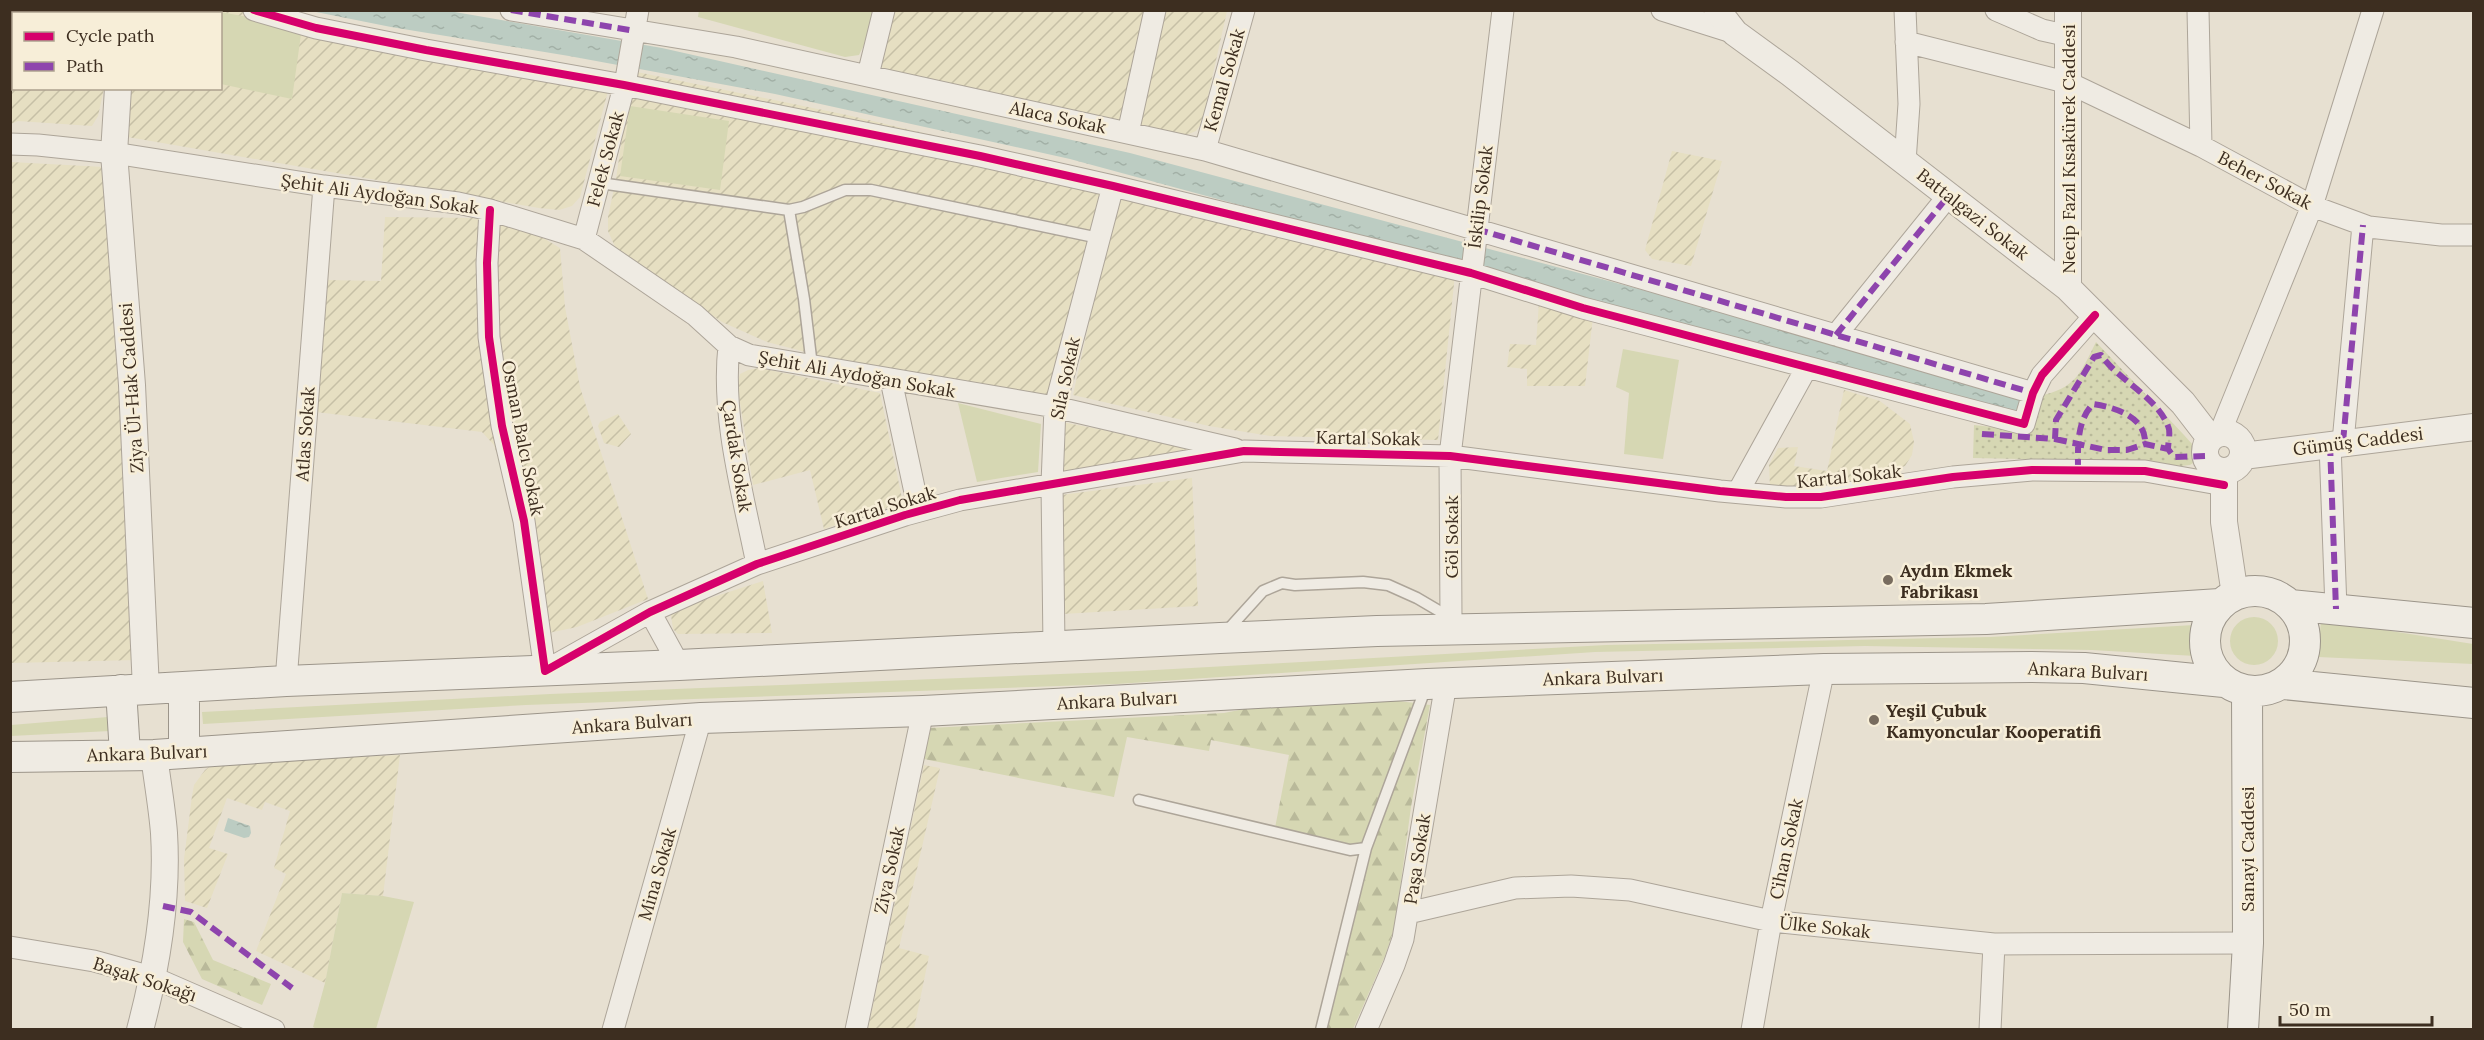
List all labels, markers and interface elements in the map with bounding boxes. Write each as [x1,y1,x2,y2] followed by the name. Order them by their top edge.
[12,12,222,90] legend
[66,24,155,47] text: Cycle path
[2057,24,2080,274] street label: Necip Fazıl Kısakürek Caddesi
[1198,25,1250,134] street label: Kemal Sokak
[66,54,104,77] text: Path
[1007,95,1109,139] street label: Alaca Sokak
[581,108,629,209] street label: Felek Sokak
[1462,144,1498,250] street label: İskilip Sokak
[2214,146,2316,215] street label: Beher Sokak
[1912,163,2034,265] street label: Battalgazi Sokak
[280,169,481,219] street label: Şehit Ali Aydoğan Sokak
[114,302,148,474] street label: Ziya Ül-Hak Caddesi
[1045,334,1085,421] street label: Sıla Sokak
[757,345,958,403] street label: Şehit Ali Aydoğan Sokak
[497,358,549,518] street label: Osman Balcı Sokak
[290,386,320,483] street label: Atlas Sokak
[717,398,757,514] street label: Çardak Sokak
[2292,422,2424,460] street label: Gümüş Caddesi
[1315,426,1421,450] street label: Kartal Sokak
[1796,459,1903,493] street label: Kartal Sokak
[832,481,939,533] street label: Kartal Sokak
[1440,495,1463,579] street label: Göl Sokak
[1900,559,2013,603] place label: Aydın Ekmek Fabrikası
[1881,573,1895,587] marker: Aydın Ekmek Fabrikası
[2026,656,2149,686] street label: Ankara Bulvarı
[1541,663,1664,691] street label: Ankara Bulvarı
[1055,685,1178,715] street label: Ankara Bulvarı
[1886,699,2101,743] place label: Yeşil Çubuk Kamyoncular Kooperatifi
[570,707,693,739] street label: Ankara Bulvarı
[1867,713,1881,727] marker: Yeşil Çubuk Kamyoncular Kooperatifi
[85,739,208,767] street label: Ankara Bulvarı
[2236,786,2259,912] street label: Sanayi Caddesi
[1764,796,1808,902] street label: Cihan Sokak
[1398,812,1436,906] street label: Paşa Sokak
[633,824,681,923] street label: Mina Sokak
[869,824,910,916] street label: Ziya Sokak
[1778,911,1872,943] street label: Ülke Sokak
[90,951,200,1007] street label: Başak Sokağı
[2280,989,2432,1027] scale bar
[2289,998,2331,1021] text: 50 m

